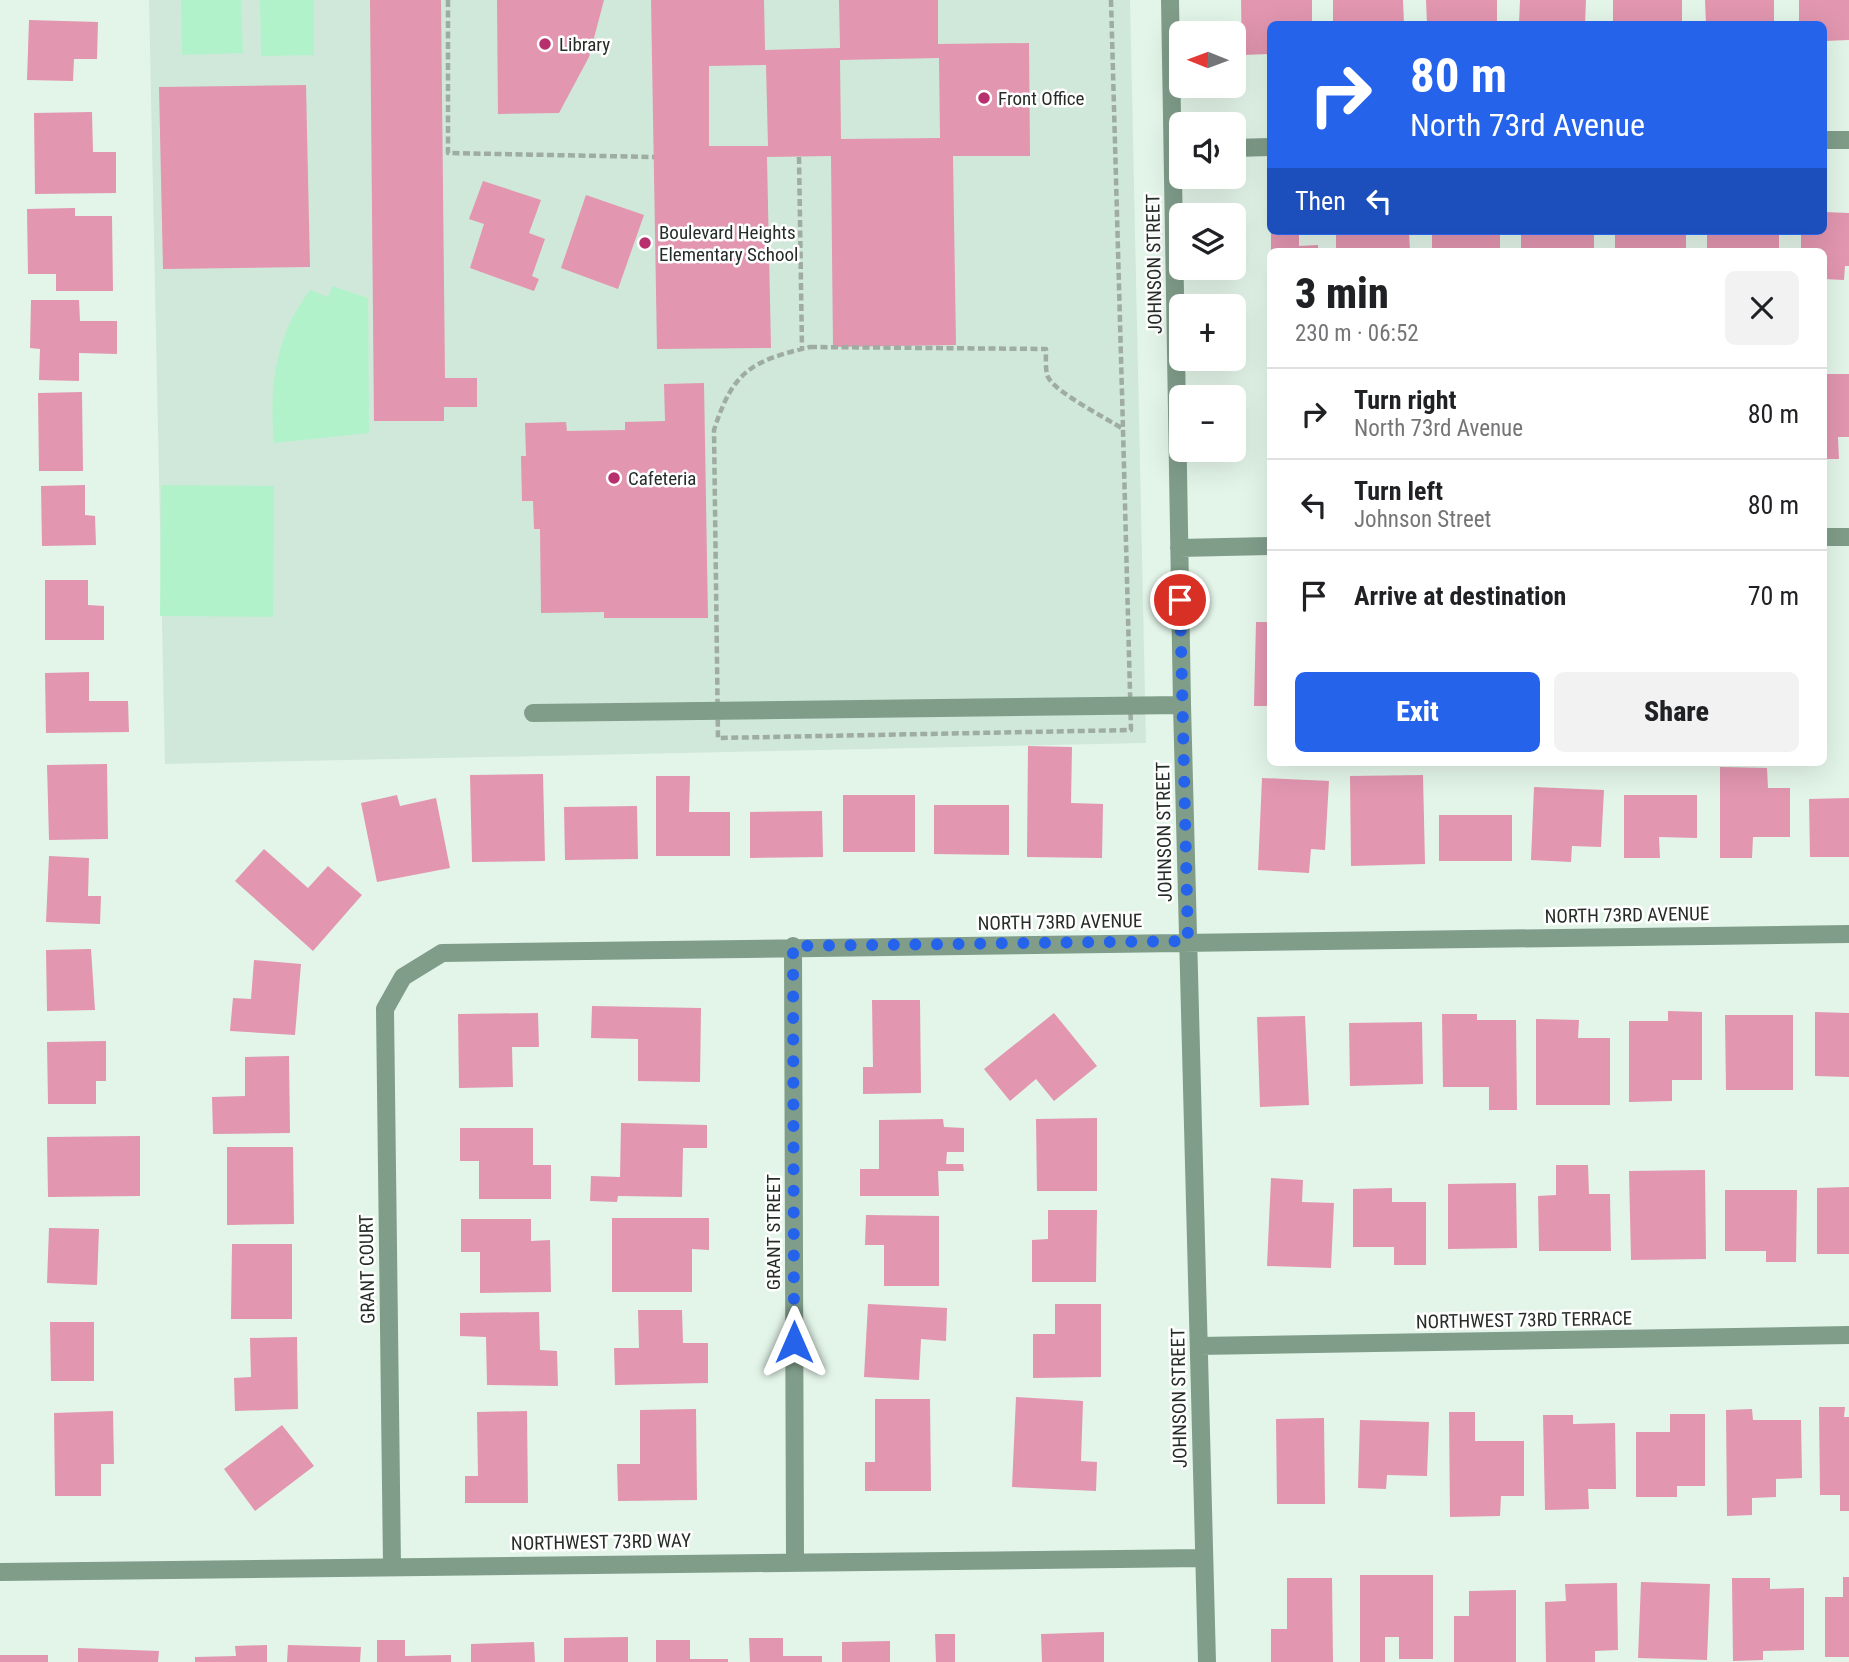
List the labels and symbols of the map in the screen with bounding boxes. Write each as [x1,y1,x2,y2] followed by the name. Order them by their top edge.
[1169,21,1246,98] north arrow
[559,33,610,56] place label: Library
[537,36,553,52] marker: Library
[998,87,1085,110] place label: Front Office
[976,90,992,106] marker: Front Office
[1141,194,1167,334] street label: JOHNSON STREET
[659,221,798,266] place label: Boulevard Heights Elementary School
[637,235,653,251] marker: Boulevard Heights Elementary School
[628,467,696,490] place label: Cafeteria
[606,470,622,486] marker: Cafeteria
[1150,570,1210,630] pin
[1151,762,1177,902] street label: JOHNSON STREET
[1544,902,1710,928] street label: NORTH 73RD AVENUE
[977,909,1143,935] street label: NORTH 73RD AVENUE
[762,1174,785,1290] street label: GRANT STREET
[355,1214,379,1324] street label: GRANT COURT
[757,1305,831,1379] position arrow
[1416,1307,1632,1333] street label: NORTHWEST 73RD TERRACE
[1166,1328,1192,1468] street label: JOHNSON STREET
[511,1529,691,1555] street label: NORTHWEST 73RD WAY

